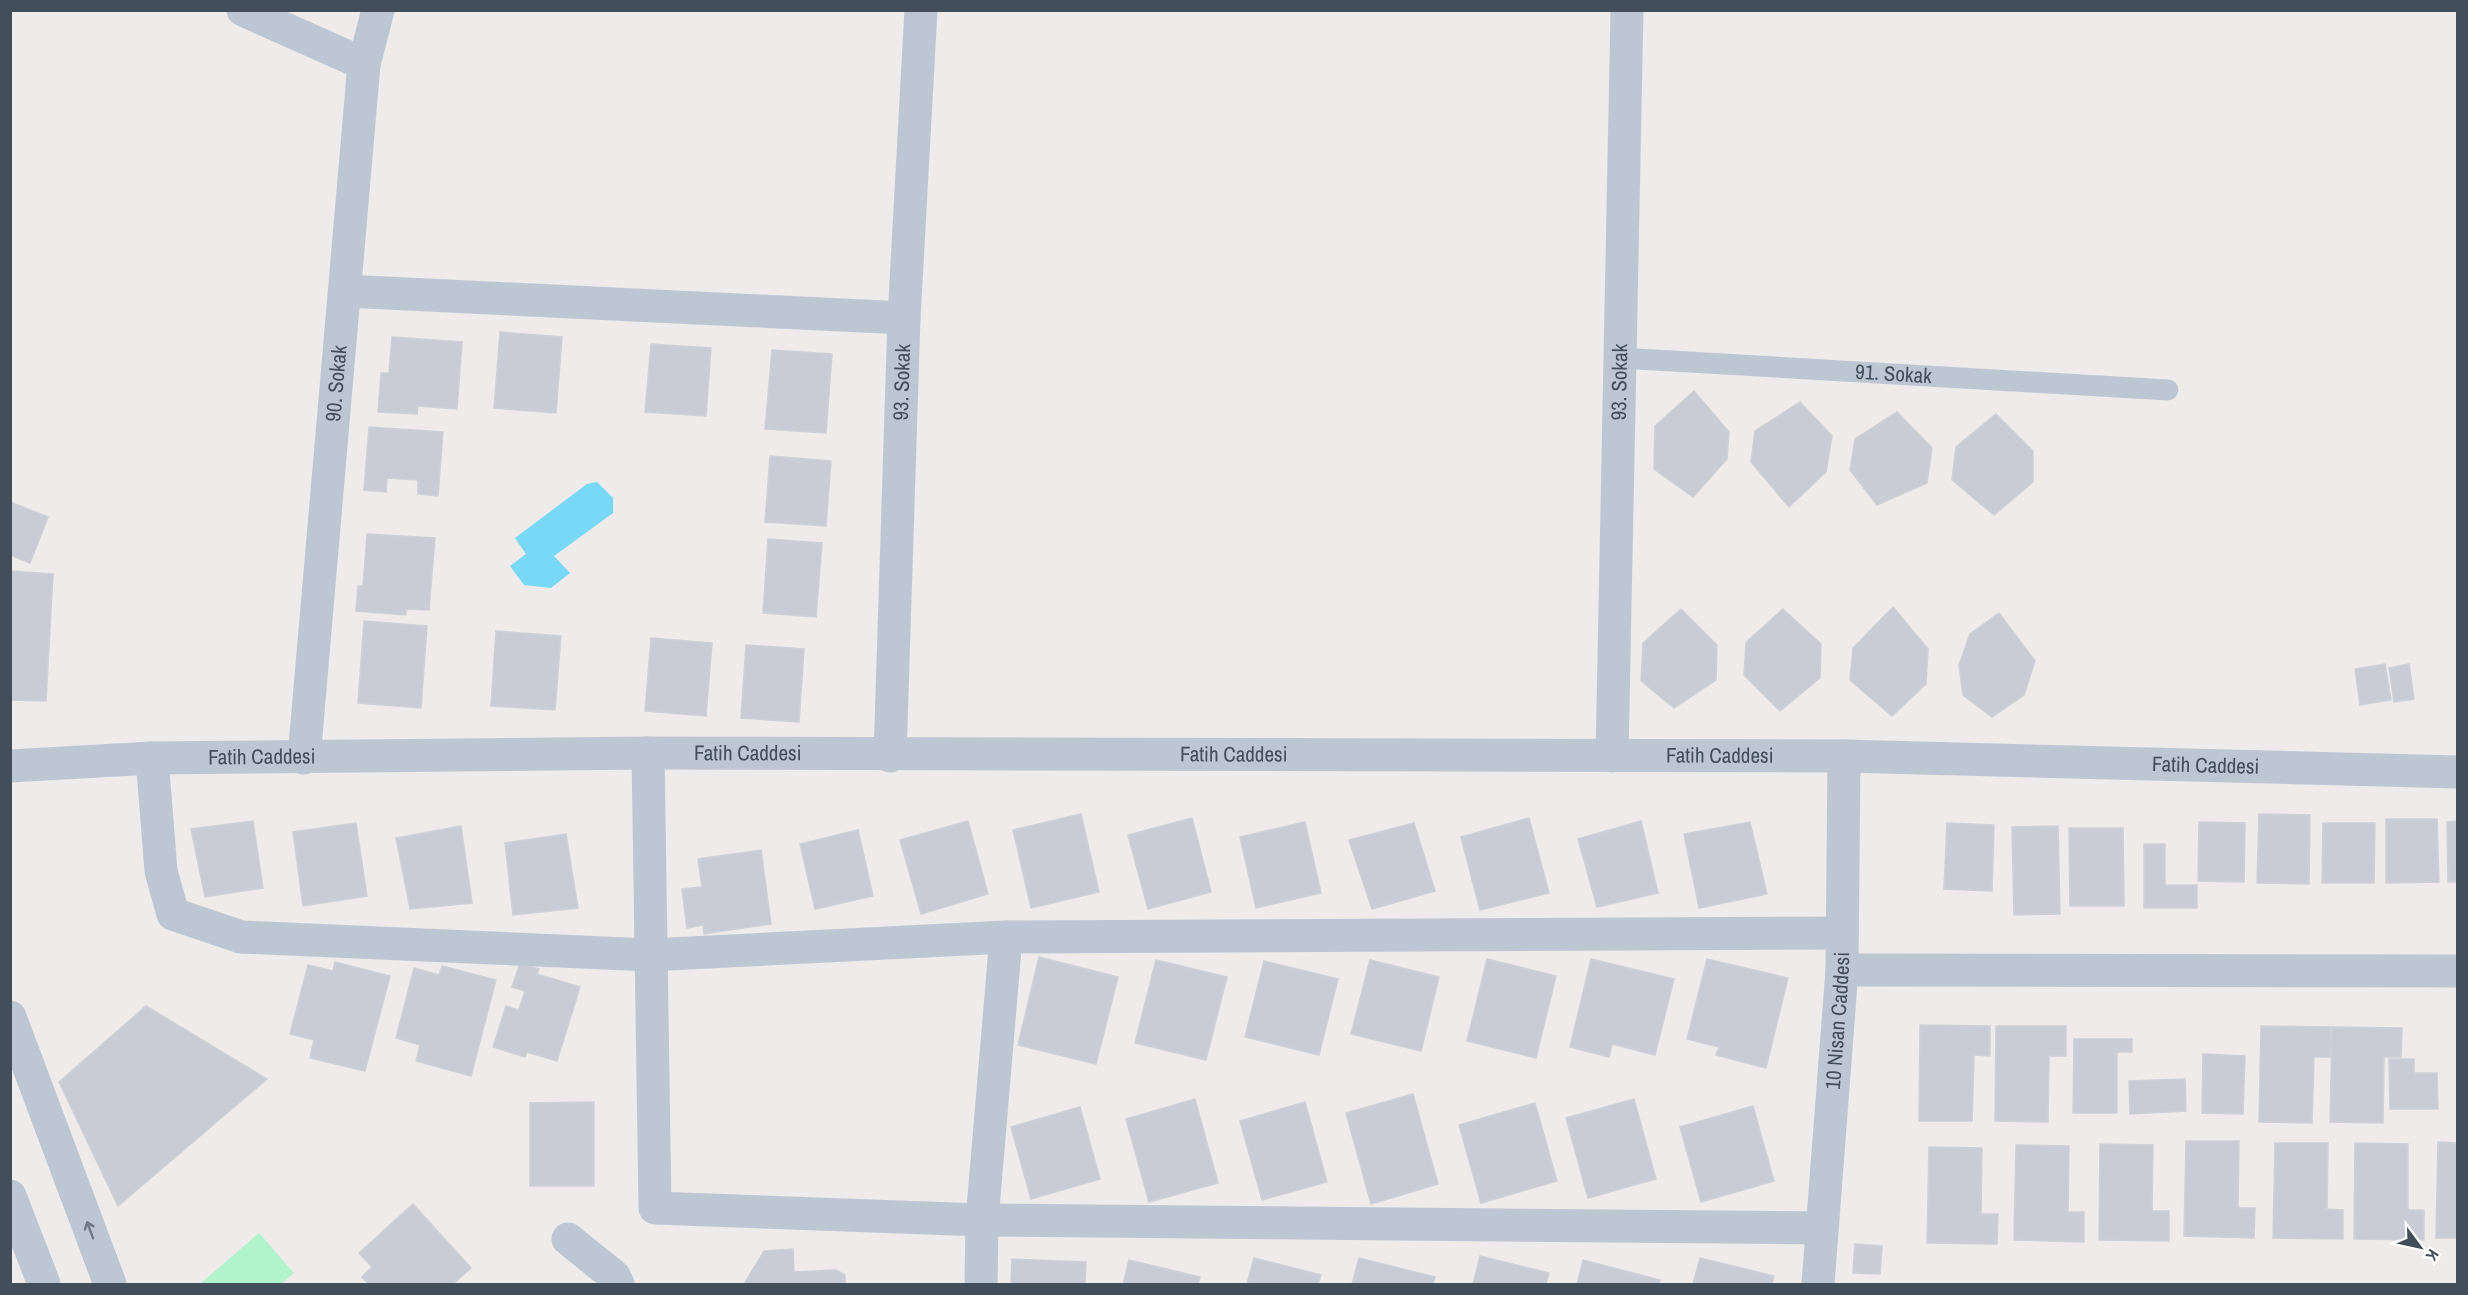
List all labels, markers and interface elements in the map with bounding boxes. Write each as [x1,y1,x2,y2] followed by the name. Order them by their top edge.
[886,343,917,421] street label: 93. Sokak
[1604,343,1634,421] street label: 93. Sokak
[318,344,354,423] street label: 90. Sokak
[1854,357,1933,390] street label: 91. Sokak
[694,738,801,767] street label: Fatih Caddesi
[1180,739,1287,769] street label: Fatih Caddesi
[208,741,316,771] street label: Fatih Caddesi
[1666,741,1773,770] street label: Fatih Caddesi
[2152,749,2260,781] street label: Fatih Caddesi
[1818,952,1856,1091] street label: 10 Nisan Caddesi
[2390,1217,2450,1277] north arrow
[84,1221,95,1239] one-way arrow
[2420,1245,2444,1266] text: K

